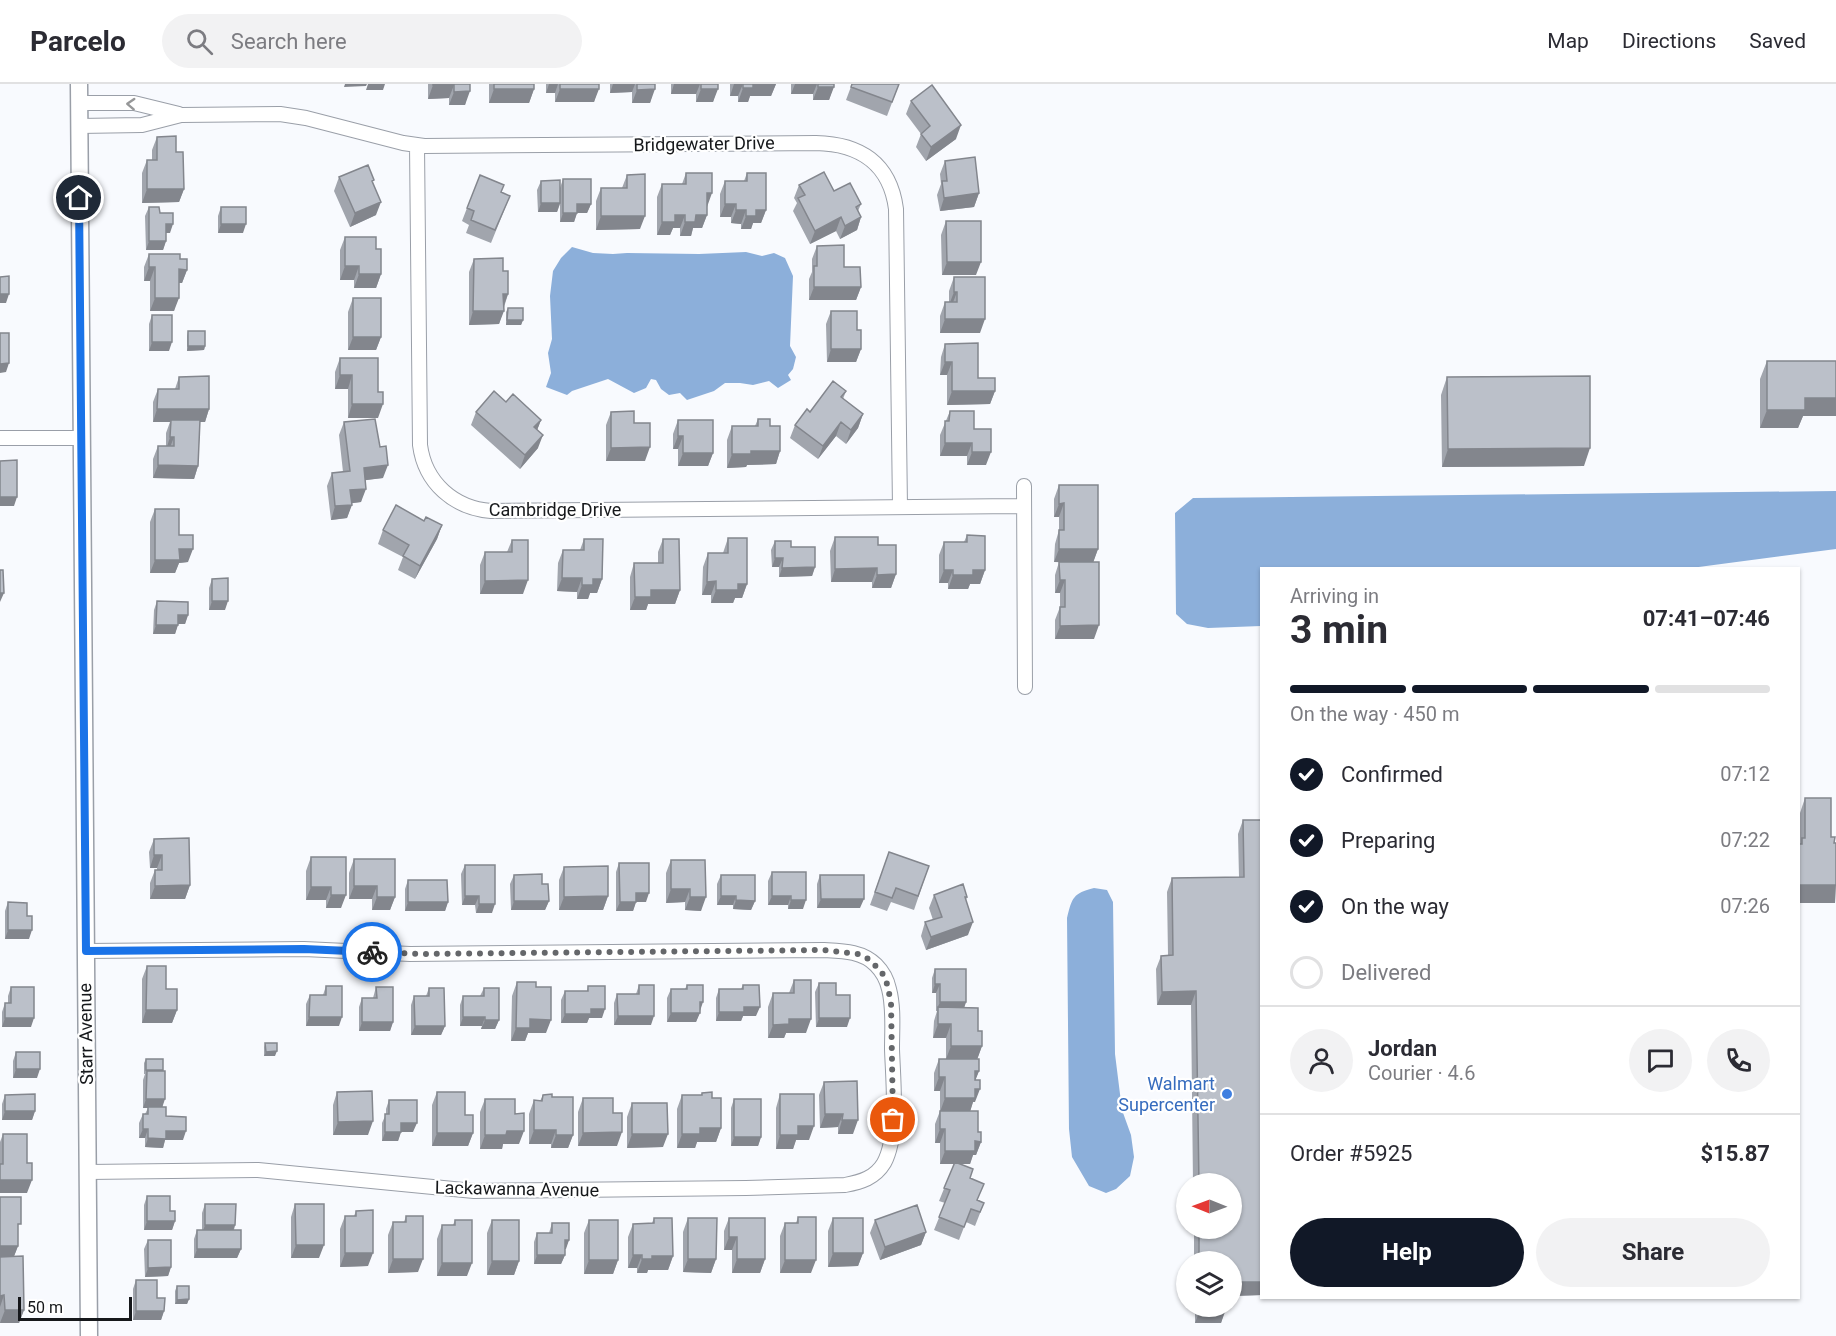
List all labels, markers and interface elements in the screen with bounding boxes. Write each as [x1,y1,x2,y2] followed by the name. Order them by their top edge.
[162,14,582,68] search box
[30,25,126,58] text: Parcelo
[183,25,216,58] icon: search
[231,29,347,54] text: Search here
[1547,29,1589,53] text: Map
[1622,29,1716,53] text: Directions
[1749,29,1806,53] text: Saved
[126,97,135,110] one-way arrow
[633,132,775,155] street label: Bridgewater Drive
[53,172,104,223] pin
[62,181,95,214] icon: home
[489,499,621,520] street label: Cambridge Drive
[1290,584,1379,608] text: Arriving in
[1643,606,1770,631] text: 07:41–07:46
[1290,607,1388,653] text: 3 min
[1290,702,1459,726] text: On the way · 450 m
[1290,758,1323,791] icon: check
[1341,762,1443,787] text: Confirmed
[1720,762,1770,786] text: 07:12
[1290,824,1323,857] icon: check
[1341,828,1435,853] text: Preparing
[1720,828,1770,852] text: 07:22
[1290,890,1323,923] icon: check
[1341,894,1449,919] text: On the way
[1720,894,1770,918] text: 07:26
[342,922,402,982] courier
[356,936,389,969] icon: bike
[1341,960,1431,985] text: Delivered
[74,983,97,1085] street label: Starr Avenue
[1290,1029,1353,1092] button: person
[1629,1029,1692,1092] button: chat
[1707,1029,1770,1092] button: phone
[1368,1036,1437,1061] text: Jordan
[1368,1061,1475,1085] text: Courier · 4.6
[1118,1073,1215,1115] place label: Walmart Supercenter
[1220,1087,1234,1101] marker: Walmart Supercenter
[867,1094,918,1145] pin
[876,1103,909,1136] icon: bag
[1290,1141,1412,1166] text: Order #5925
[1701,1141,1770,1166] text: $15.87
[1176,1173,1242,1239] north arrow
[1176,1173,1242,1317] map controls
[435,1177,599,1200] street label: Lackawanna Avenue
[1290,1218,1524,1287] button: Help
[1536,1218,1770,1287] button: Share
[1176,1251,1242,1317] button: layers
[18,1294,132,1322] scale bar
[27,1298,63,1317] text: 50 m

